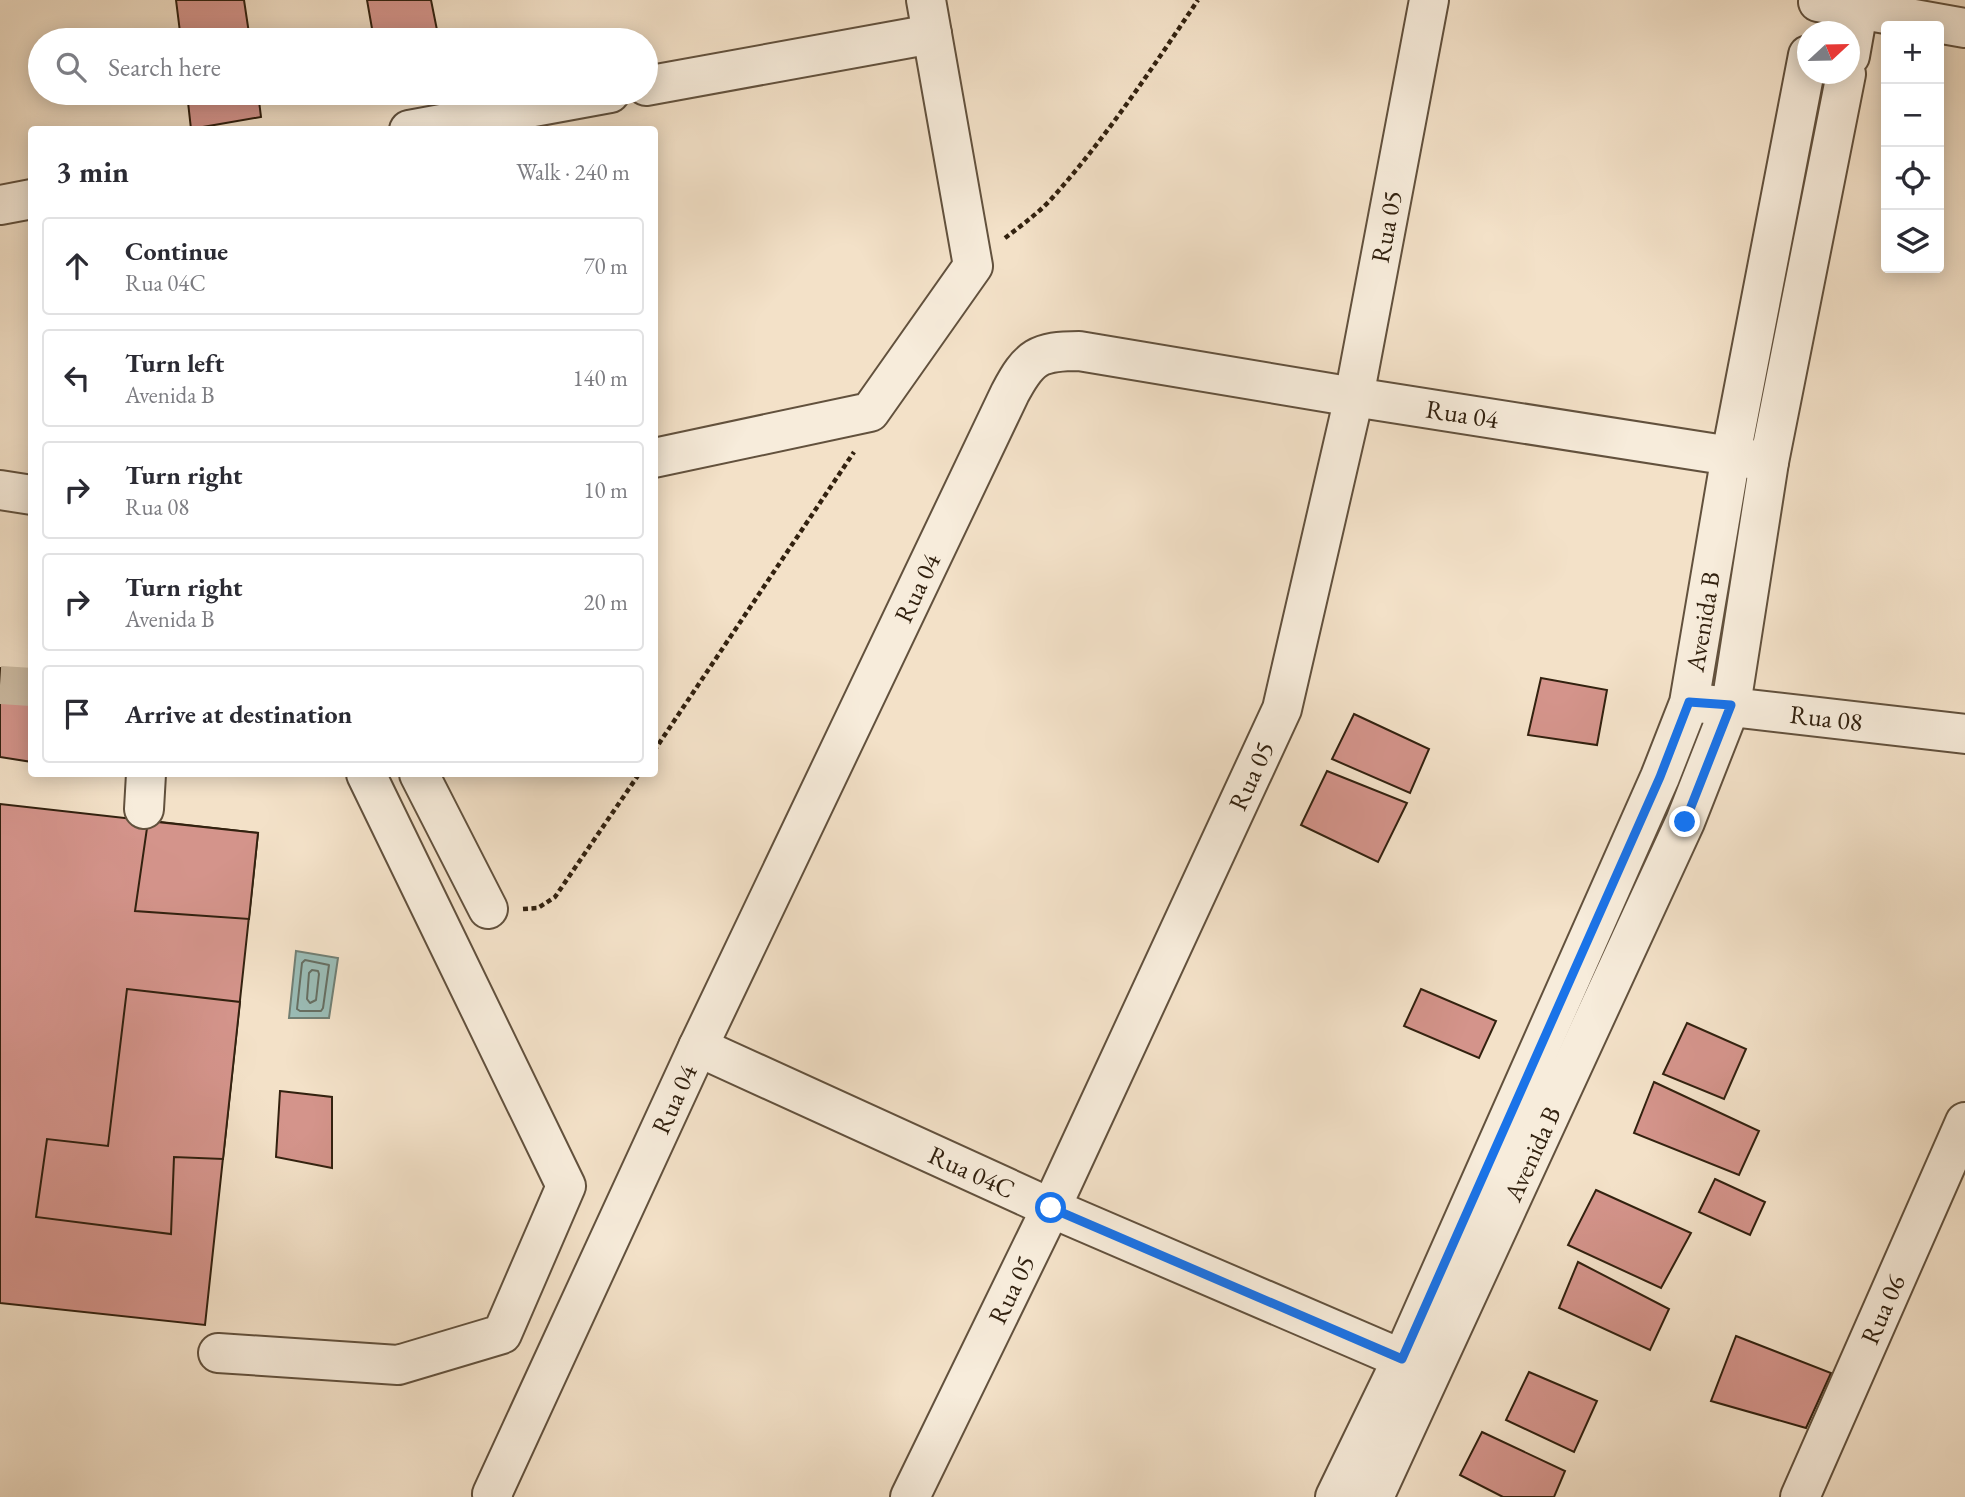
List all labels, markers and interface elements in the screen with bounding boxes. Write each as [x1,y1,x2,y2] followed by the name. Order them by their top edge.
[1797,21,1860,84] north arrow
[1881,21,1944,273] map controls
[1881,21,1944,84] button: +
[28,28,658,105] search box
[52,48,90,86] icon: search
[108,50,221,84] text: Search here
[1881,84,1944,147] button: −
[1881,147,1944,210] button: locate
[56,152,129,191] text: 3 min
[516,157,630,187] text: Walk · 240 m
[1363,188,1410,266] street label: Rua 05
[1881,210,1944,273] button: layers
[125,234,228,268] text: Continue
[58,247,96,285] icon: ahead
[583,251,628,281] text: 70 m
[125,268,206,298] text: Rua 04C
[125,346,224,380] text: Turn left
[58,359,96,397] icon: left
[572,363,628,393] text: 140 m
[125,380,214,410] text: Avenida B
[1424,392,1501,436] street label: Rua 04
[125,458,243,492] text: Turn right
[58,471,96,509] icon: right
[583,475,628,505] text: 10 m
[125,492,189,522] text: Rua 08
[886,547,948,628] street label: Rua 04
[1677,569,1728,675] street label: Avenida B
[125,570,243,604] text: Turn right
[58,583,96,621] icon: right
[583,587,628,617] text: 20 m
[125,604,214,634] text: Avenida B
[58,695,96,733] icon: arrive
[125,697,352,731] text: Arrive at destination
[1788,697,1864,739] street label: Rua 08
[1220,735,1282,816] street label: Rua 05
[1669,806,1700,837] route end
[643,1058,705,1139] street label: Rua 04
[1495,1101,1569,1208] street label: Avenida B
[923,1138,1020,1206] street label: Rua 04C
[1035,1192,1066,1223] route start
[980,1249,1043,1330] street label: Rua 05
[1852,1269,1913,1350] street label: Rua 06

